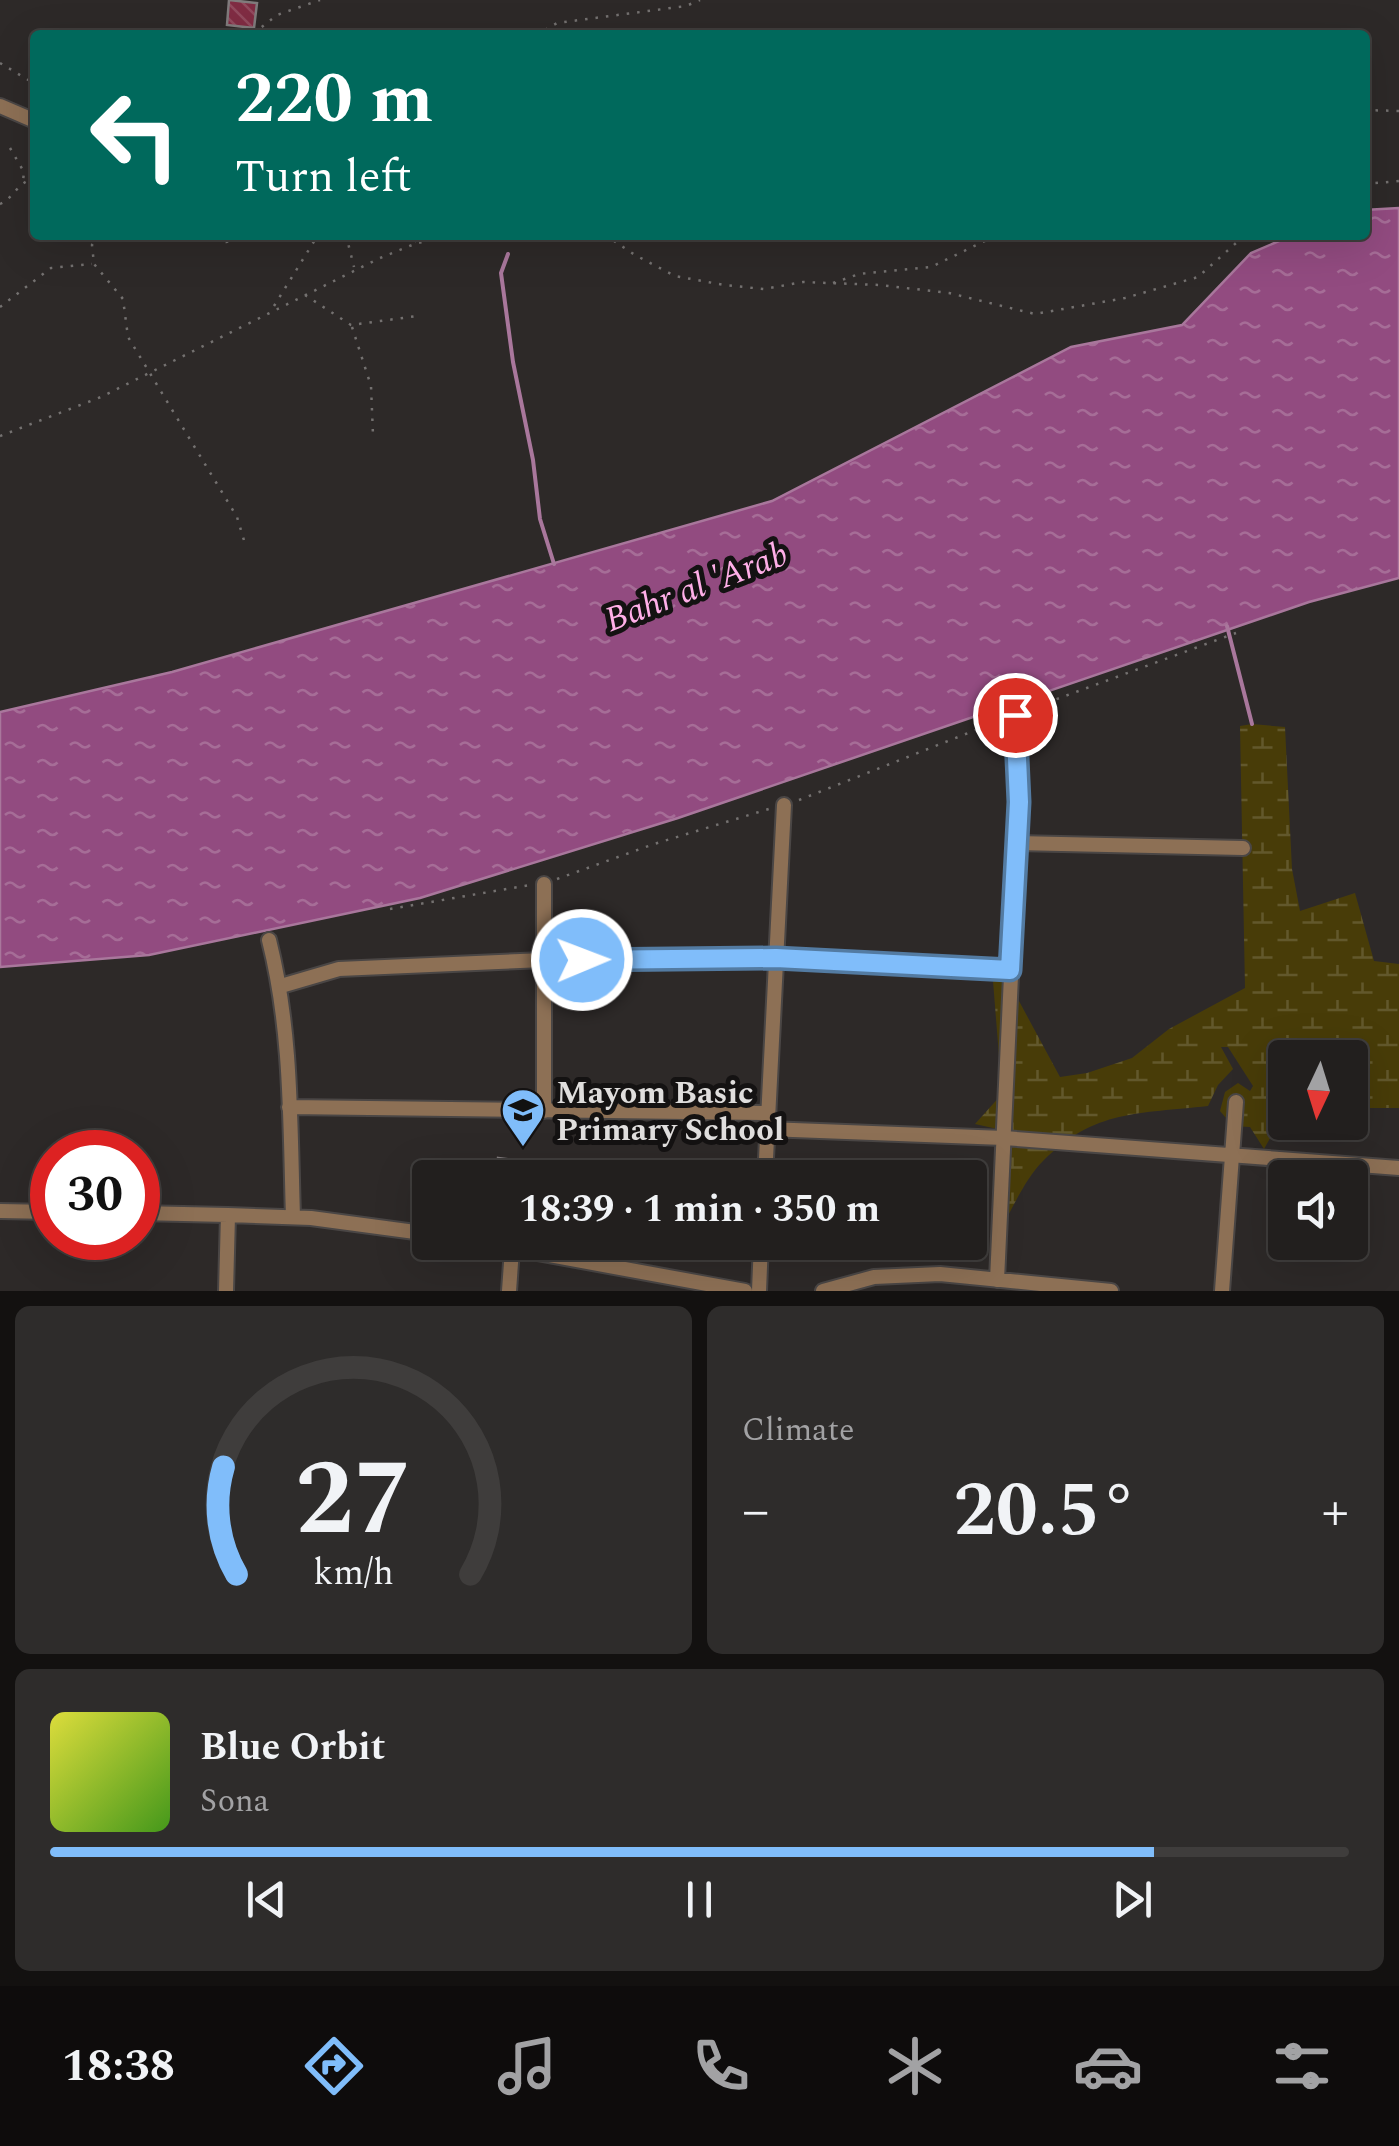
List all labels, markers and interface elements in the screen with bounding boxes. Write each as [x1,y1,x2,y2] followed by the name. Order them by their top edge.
[235,47,433,153] text: 220 m
[70,70,200,200] icon: left
[235,143,412,212] text: Turn left
[597,528,796,647] water label: Bahr al 'Arab
[973,673,1058,758] pin
[988,688,1043,743] icon: arrive
[530,908,634,1012] position arrow
[1268,1040,1368,1140] north arrow
[1268,1040,1368,1260] map controls
[556,1069,784,1155] place label: Mayom Basic Primary School
[500,1087,546,1148] school or university icon: Mayom Basic Primary School
[30,1130,160,1260] speed limit sign: 30
[1268,1160,1368,1260] button: sound
[519,1181,880,1239] text: 18:39 · 1 min · 350 m
[742,1406,854,1455] text: Climate
[295,1422,412,1580] text: 27
[954,1455,1137,1569] text: 20.5°
[742,1470,770,1553] text: −
[1321,1470,1349,1553] text: +
[313,1546,394,1601] text: km/h
[200,1719,385,1777] text: Blue Orbit
[200,1777,269,1826] text: Sona
[239,1872,294,1927] icon: previous
[672,1872,727,1927] icon: pause
[1105,1872,1160,1927] icon: next
[299,2031,369,2101] icon: directions
[492,2031,562,2101] icon: music
[686,2031,756,2101] icon: phone
[880,2031,950,2101] icon: climate
[1073,2031,1143,2101] icon: car
[1267,2031,1337,2101] icon: filters
[62,2032,175,2101] text: 18:38

